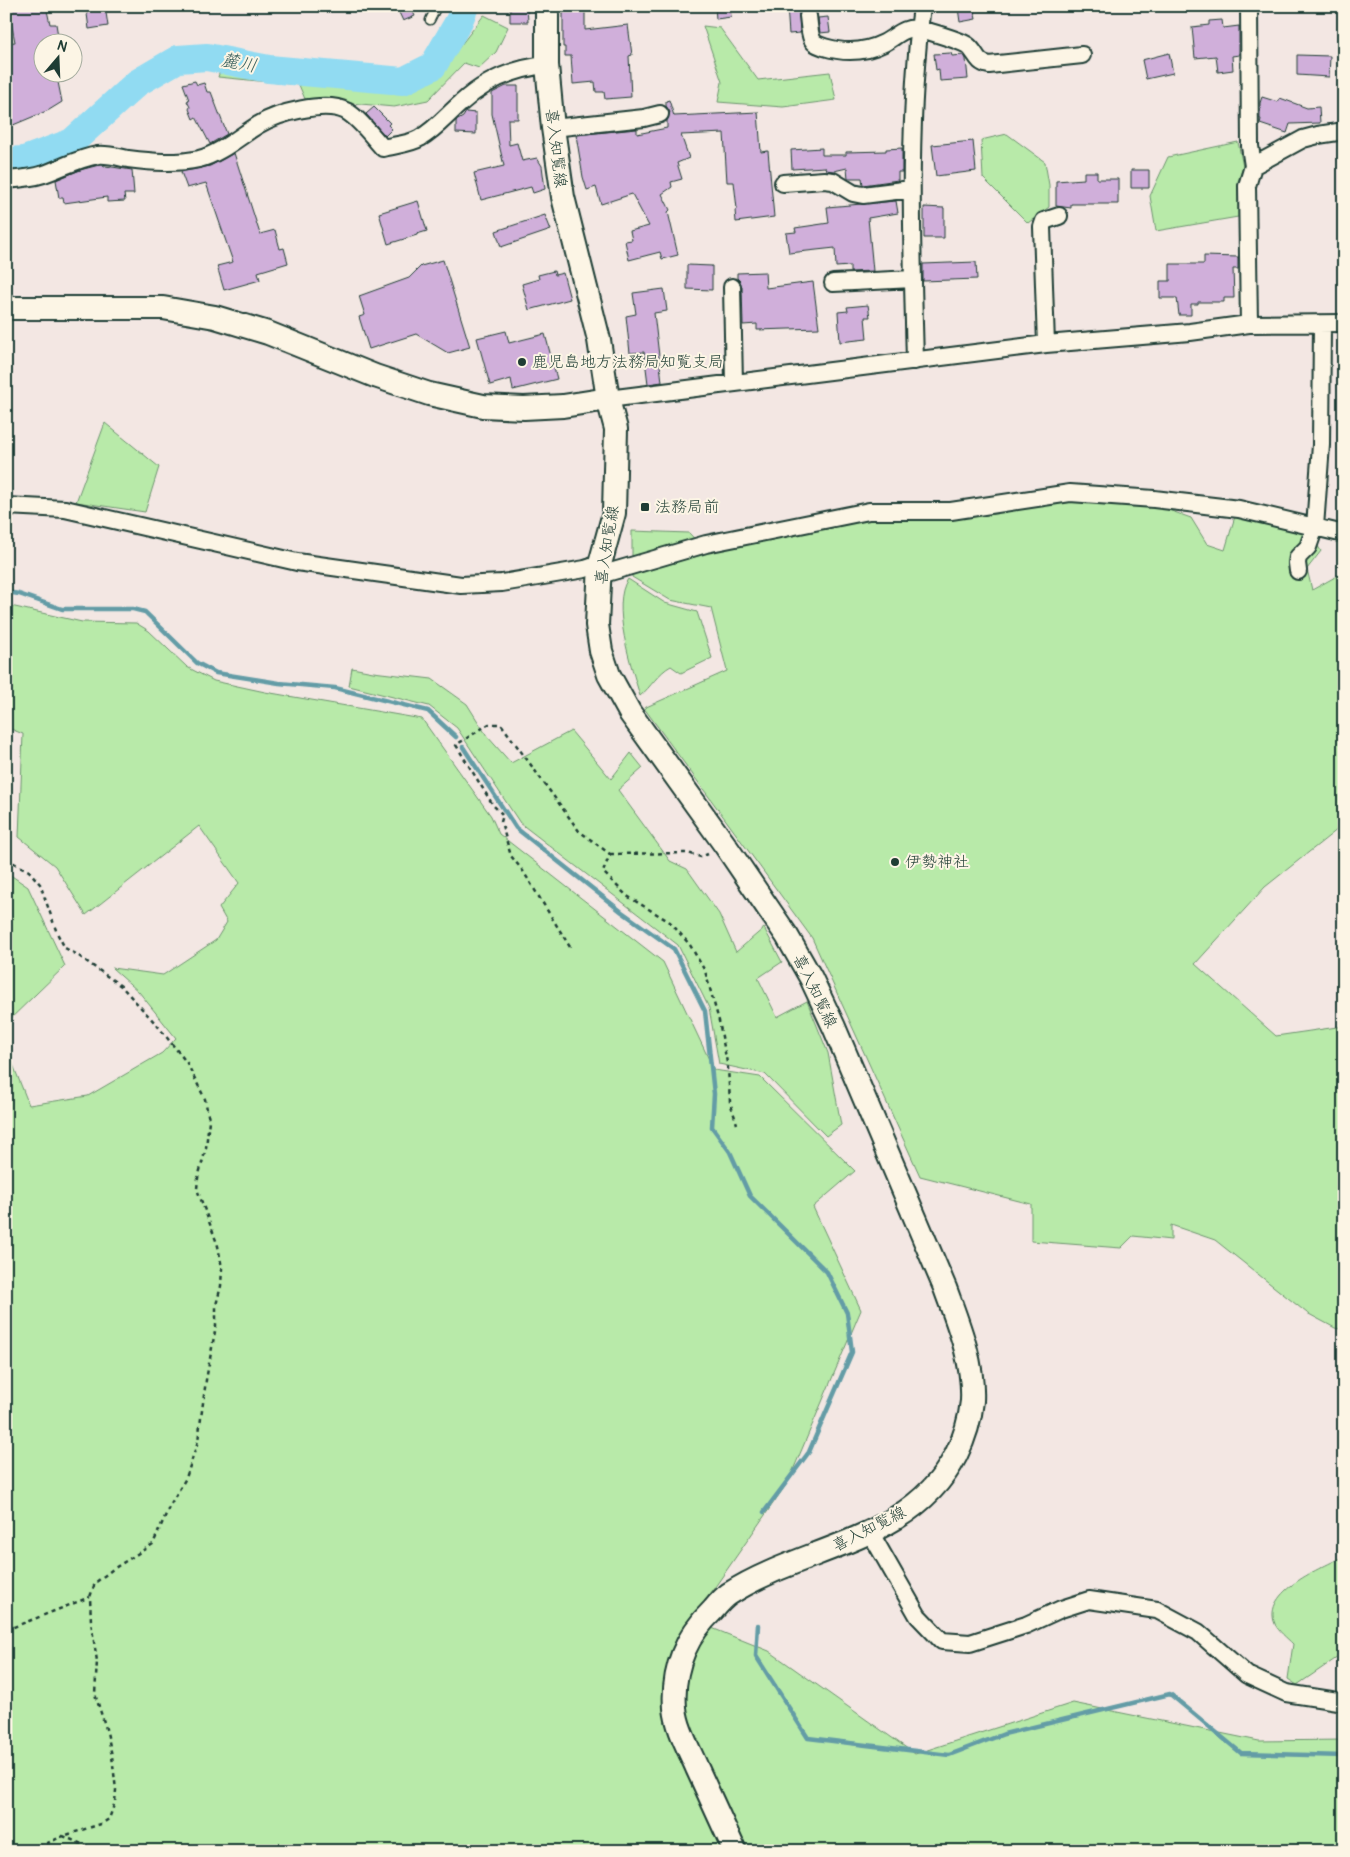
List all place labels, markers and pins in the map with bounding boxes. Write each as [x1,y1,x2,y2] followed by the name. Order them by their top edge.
[532,352,724,372] place label: 鹿児島地方法務局知覧支局
[516,356,528,368] marker: 鹿児島地方法務局知覧支局
[655,497,719,517] place label: 法務局前
[639,501,651,513] marker: 法務局前
[905,852,969,872] place label: 伊勢神社
[889,856,901,868] marker: 伊勢神社

